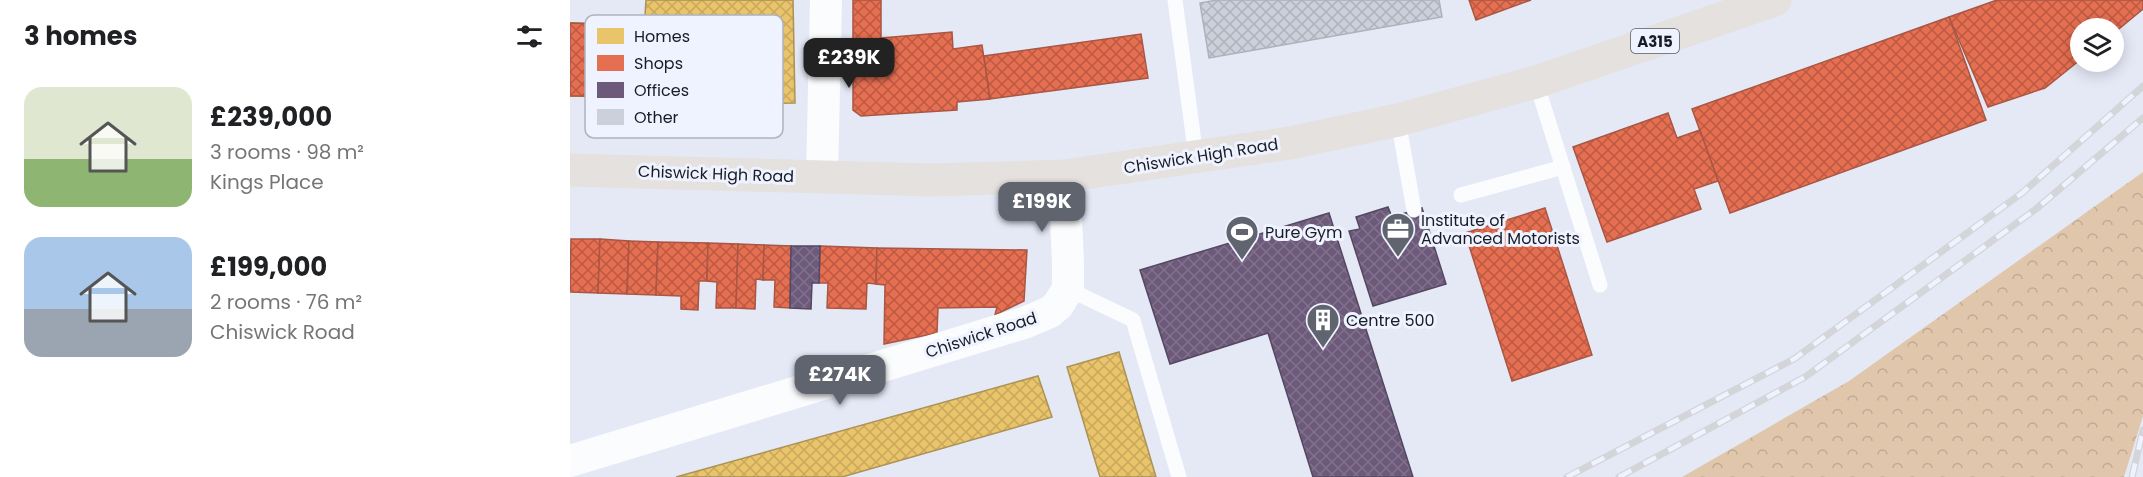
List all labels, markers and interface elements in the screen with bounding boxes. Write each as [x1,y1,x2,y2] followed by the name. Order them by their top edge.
[585,15,783,138] legend
[24,18,137,54] text: 3 homes
[2070,18,2124,72] map controls
[2070,18,2124,72] button: layers
[513,20,546,53] icon: filters
[634,25,690,48] text: Homes
[1631,29,1679,53] road number: A315
[807,38,891,89] pin: £239K
[817,43,881,71] text: £239K
[634,52,683,75] text: Shops
[634,79,689,102] text: Offices
[210,99,332,135] text: £239,000
[634,106,679,129] text: Other
[72,111,144,183] icon: home
[1122,132,1280,180] street label: Chiswick High Road
[210,138,364,166] text: 3 rooms · 98 m²
[638,160,794,188] street label: Chiswick High Road
[210,168,324,196] text: Kings Place
[1000,182,1084,233] pin: £199K
[1012,187,1072,215] text: £199K
[1421,209,1580,250] place label: Institute of Advanced Motorists
[1380,211,1416,258] office icon: Institute of Advanced Motorists
[1224,214,1260,261] sports icon: Pure Gym
[1265,221,1343,244] place label: Pure Gym
[210,249,327,285] text: £199,000
[72,261,144,333] icon: home
[210,288,362,316] text: 2 rooms · 76 m²
[1305,302,1341,349] building icon: Centre 500
[922,306,1040,364] street label: Chiswick Road
[1346,309,1435,332] place label: Centre 500
[210,318,355,346] text: Chiswick Road
[798,355,882,406] pin: £274K
[809,360,871,388] text: £274K

